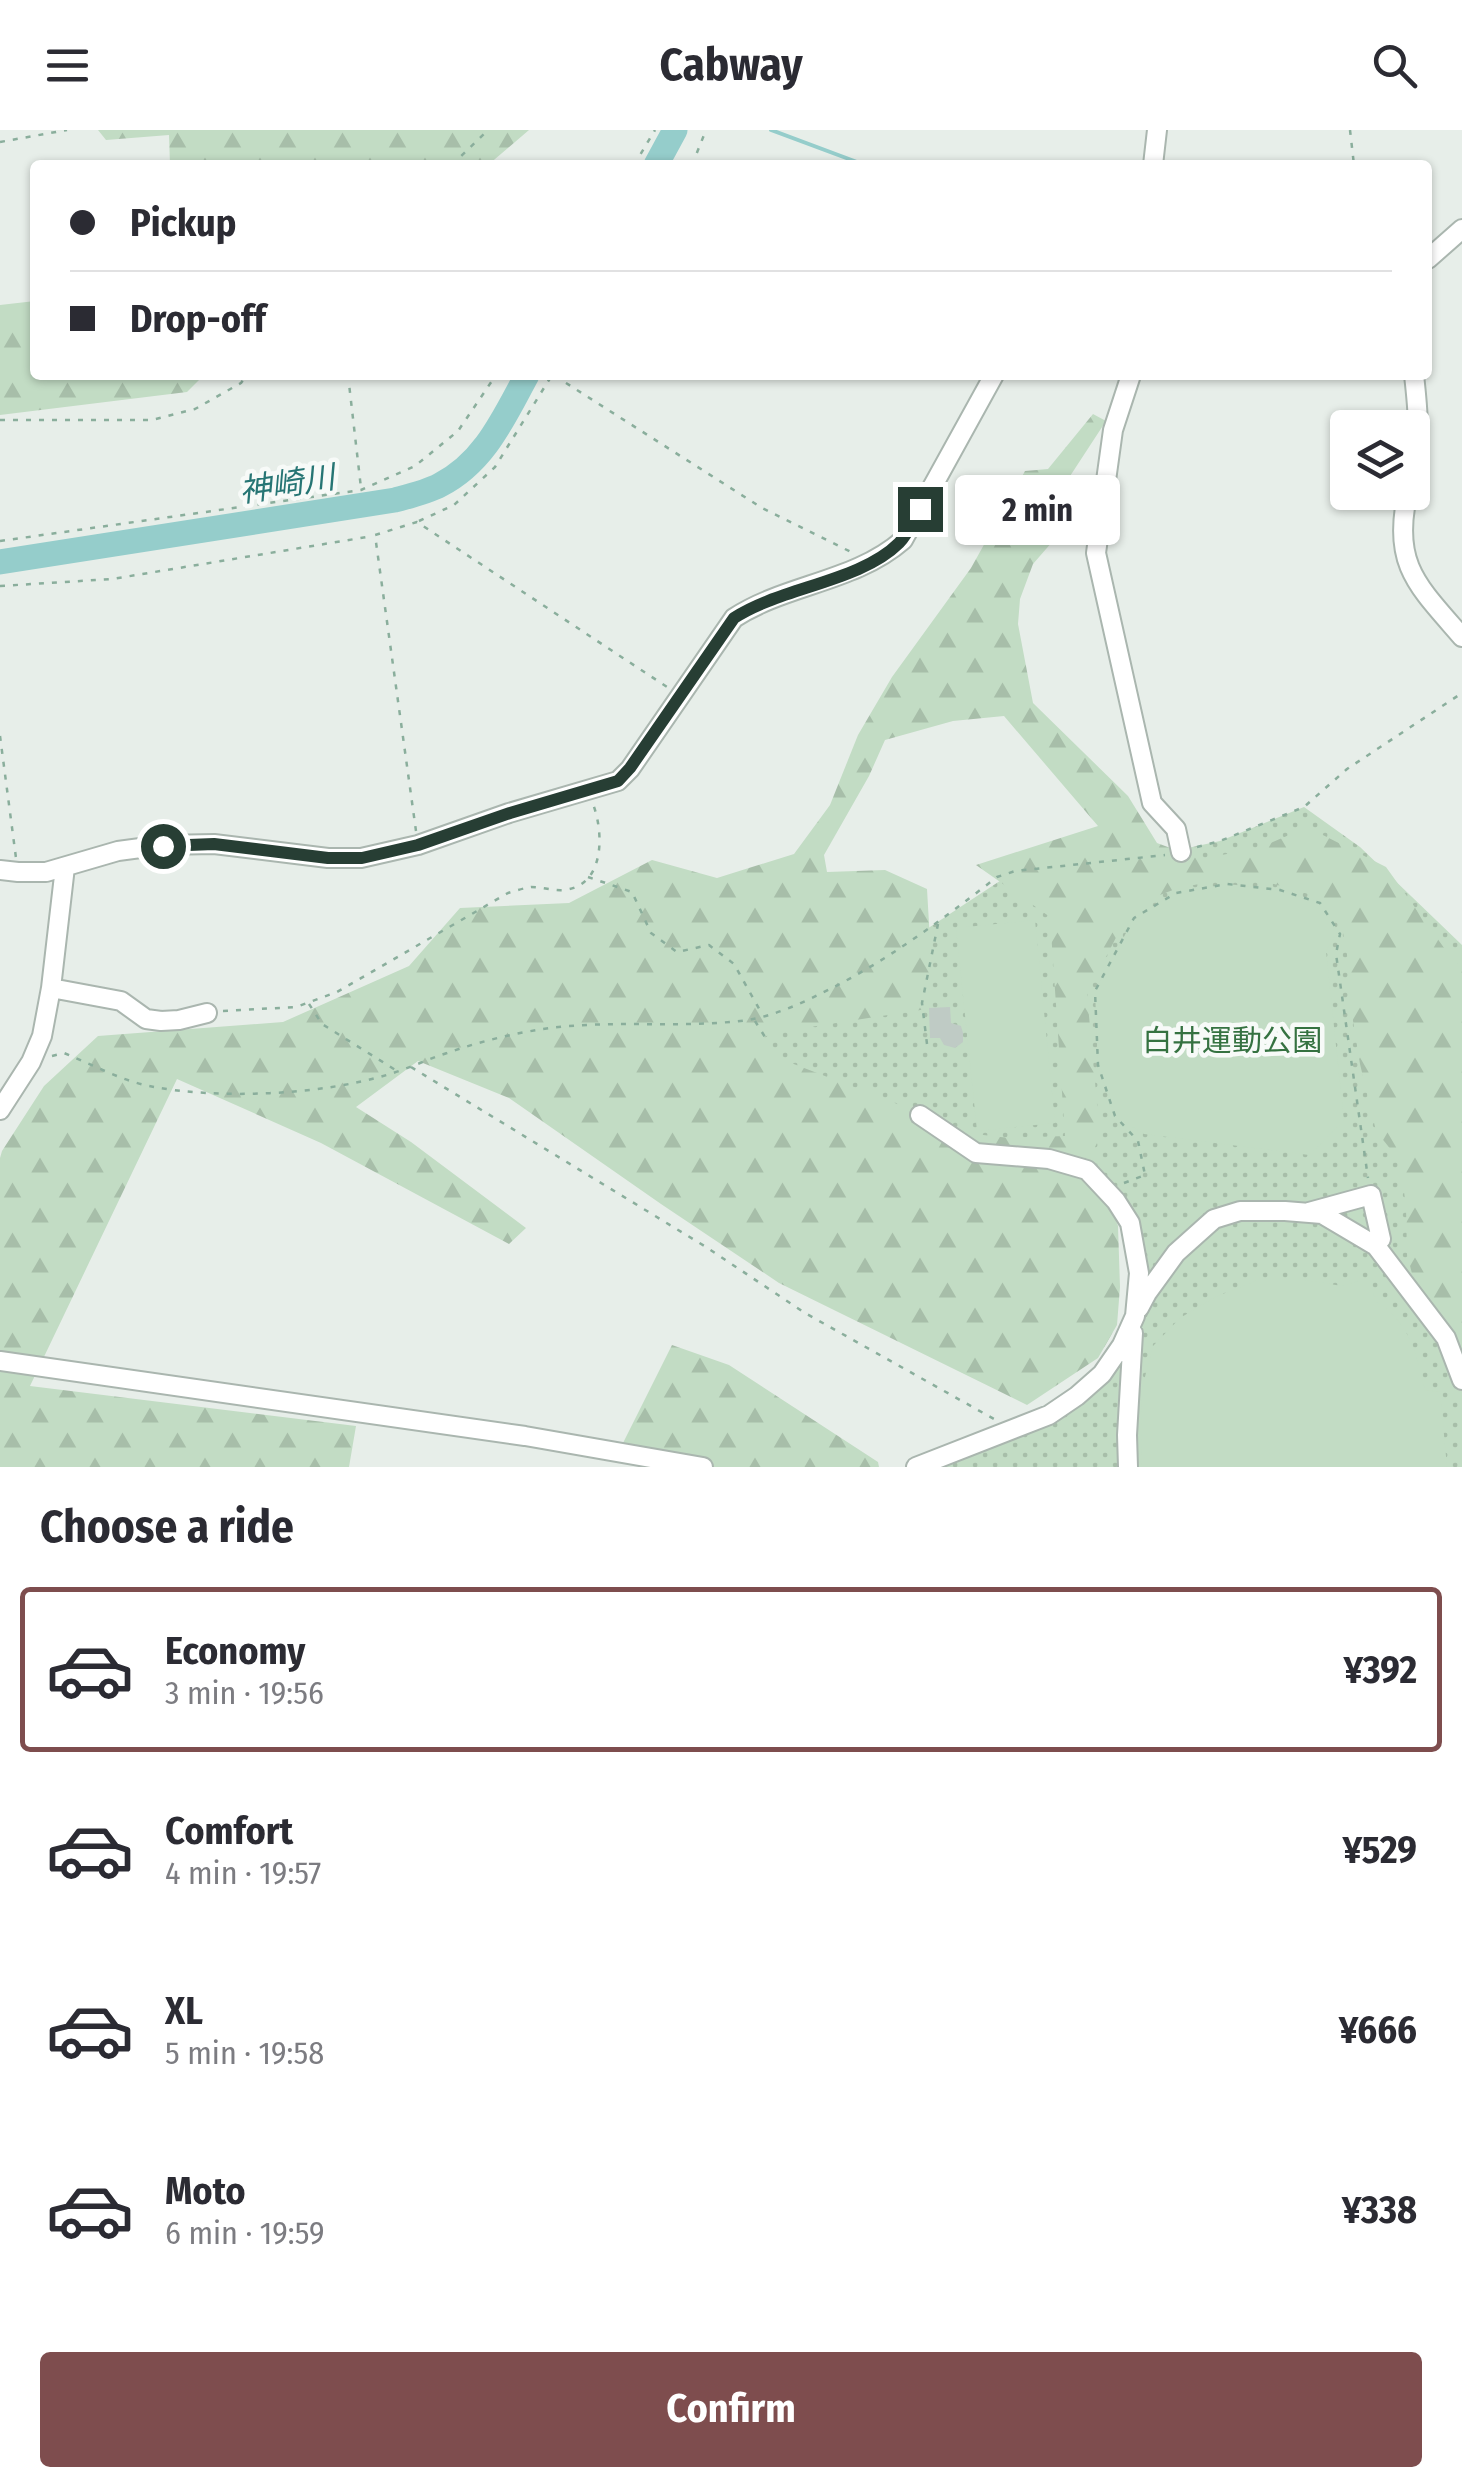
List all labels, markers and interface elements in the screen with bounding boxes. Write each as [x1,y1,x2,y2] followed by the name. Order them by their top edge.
[40,38,95,93] icon: menu
[659,38,803,92] text: Cabway
[1367,38,1422,93] icon: search
[130,200,236,246] text: Pickup
[130,296,266,342] text: Drop-off
[1330,410,1430,510] map controls
[1330,410,1430,510] button: layers
[237,457,340,510] water label: 神崎川
[955,474,1120,544] callout: 2 min
[898,487,943,532] route end
[1002,491,1073,529] text: 2 min
[141,824,186,869] route start
[1142,1023,1322,1059] park label: 白井運動公園
[40,1500,294,1554] text: Choose a ride
[45,1625,135,1715] icon: car
[165,1628,305,1674] text: Economy
[1343,1647,1417,1693] text: ¥392
[165,1674,324,1712] text: 3 min · 19:56
[45,1805,135,1895] icon: car
[165,1808,293,1854] text: Comfort
[1342,1827,1417,1873] text: ¥529
[165,1854,321,1892] text: 4 min · 19:57
[45,1985,135,2075] icon: car
[165,1988,203,2034] text: XL
[1339,2007,1417,2053] text: ¥666
[165,2034,324,2072] text: 5 min · 19:58
[45,2165,135,2255] icon: car
[165,2168,246,2214] text: Moto
[1342,2187,1417,2233] text: ¥338
[165,2214,324,2252] text: 6 min · 19:59
[40,2352,1422,2467] button: Confirm

